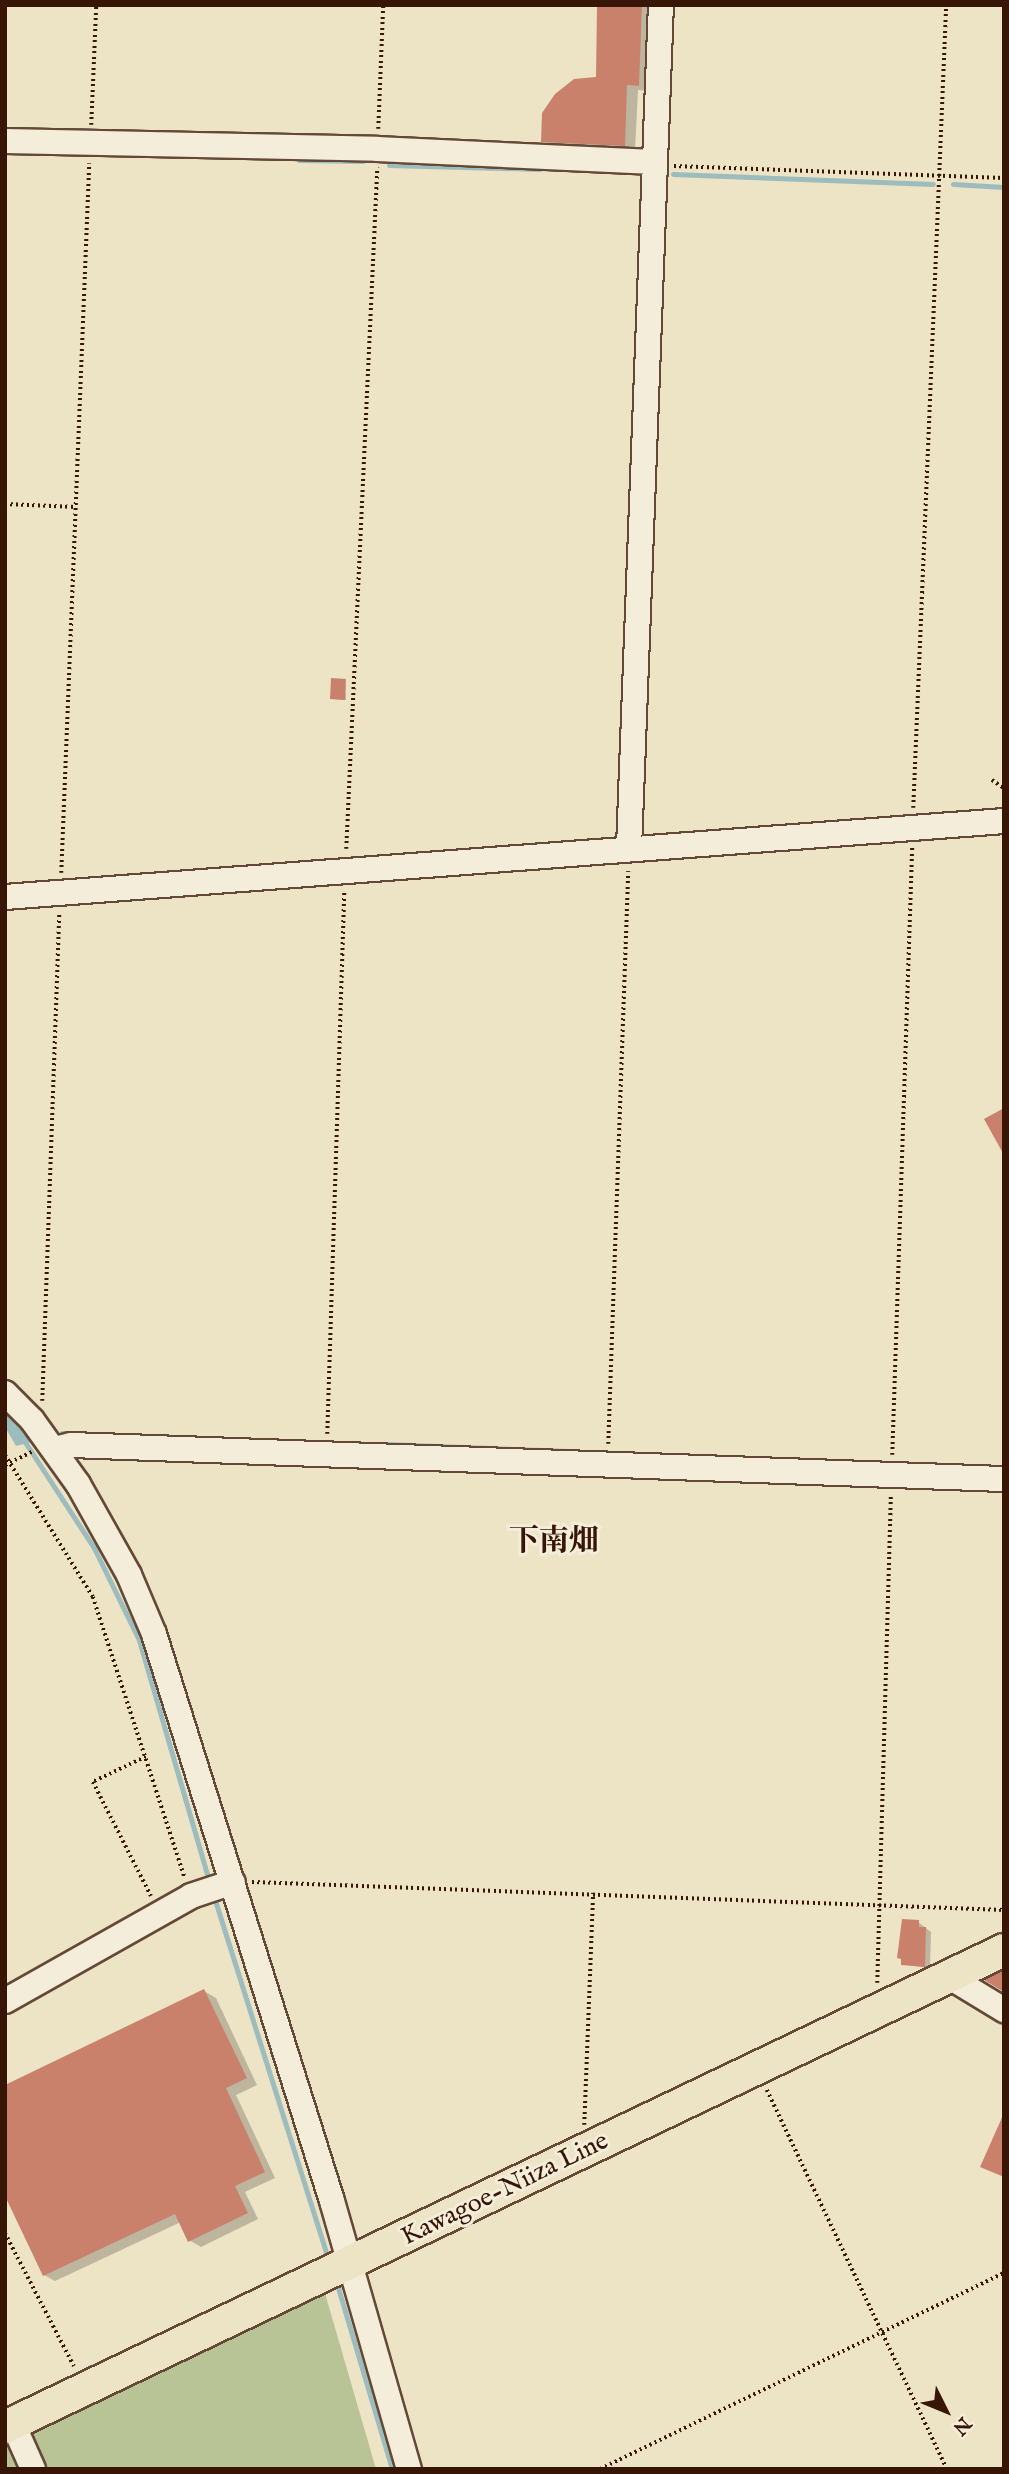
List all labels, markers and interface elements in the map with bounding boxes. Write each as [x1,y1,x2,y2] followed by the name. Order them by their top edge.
[509,1524,599,1560] district label: 下南畑
[396,2125,614,2253] street label: Kawagoe-Niiza Line
[911,2376,981,2446] north arrow
[947,2411,976,2440] text: N

